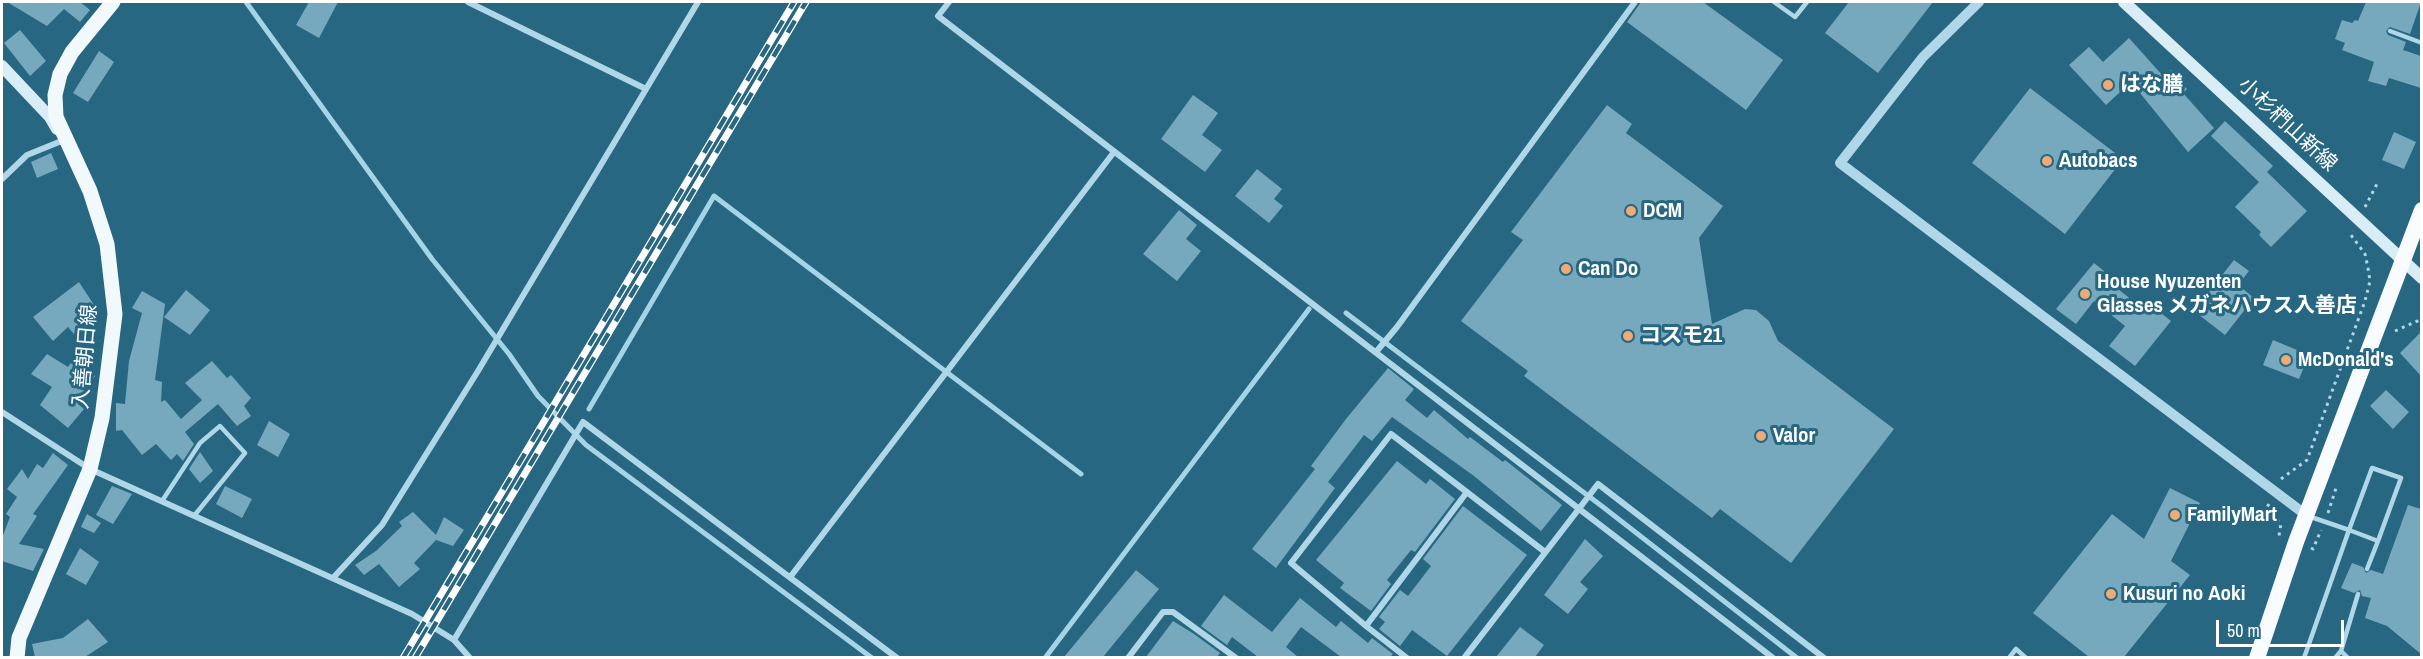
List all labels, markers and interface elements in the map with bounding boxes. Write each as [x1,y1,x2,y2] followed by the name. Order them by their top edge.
[2120,72,2183,98] place label: はな膳
[2232,73,2342,177] street label: 小杉椚山新線
[2101,78,2115,92] marker: はな膳
[2059,148,2137,174] place label: Autobacs
[2040,154,2054,168] marker: Autobacs
[1643,198,1682,224] place label: DCM
[1624,204,1638,218] marker: DCM
[1578,256,1638,282] place label: Can Do
[1559,262,1573,276] marker: Can Do
[2097,269,2357,319] place label: House Nyuzenten Glasses メガネハウス入善店
[2078,287,2092,301] marker: House Nyuzenten Glasses メガネハウス入善店
[69,304,103,410] street label: 入善朝日線
[1640,323,1722,349] place label: コスモ21
[1621,329,1635,343] marker: コスモ21
[2298,347,2394,373] place label: McDonald's
[2279,353,2293,367] marker: McDonald's
[1773,423,1815,449] place label: Valor
[1754,429,1768,443] marker: Valor
[2187,502,2277,528] place label: FamilyMart
[2168,508,2182,522] marker: FamilyMart
[2123,581,2245,607] place label: Kusuri no Aoki
[2104,587,2118,601] marker: Kusuri no Aoki
[2219,608,2346,646] scale bar
[2227,618,2260,643] text: 50 m

